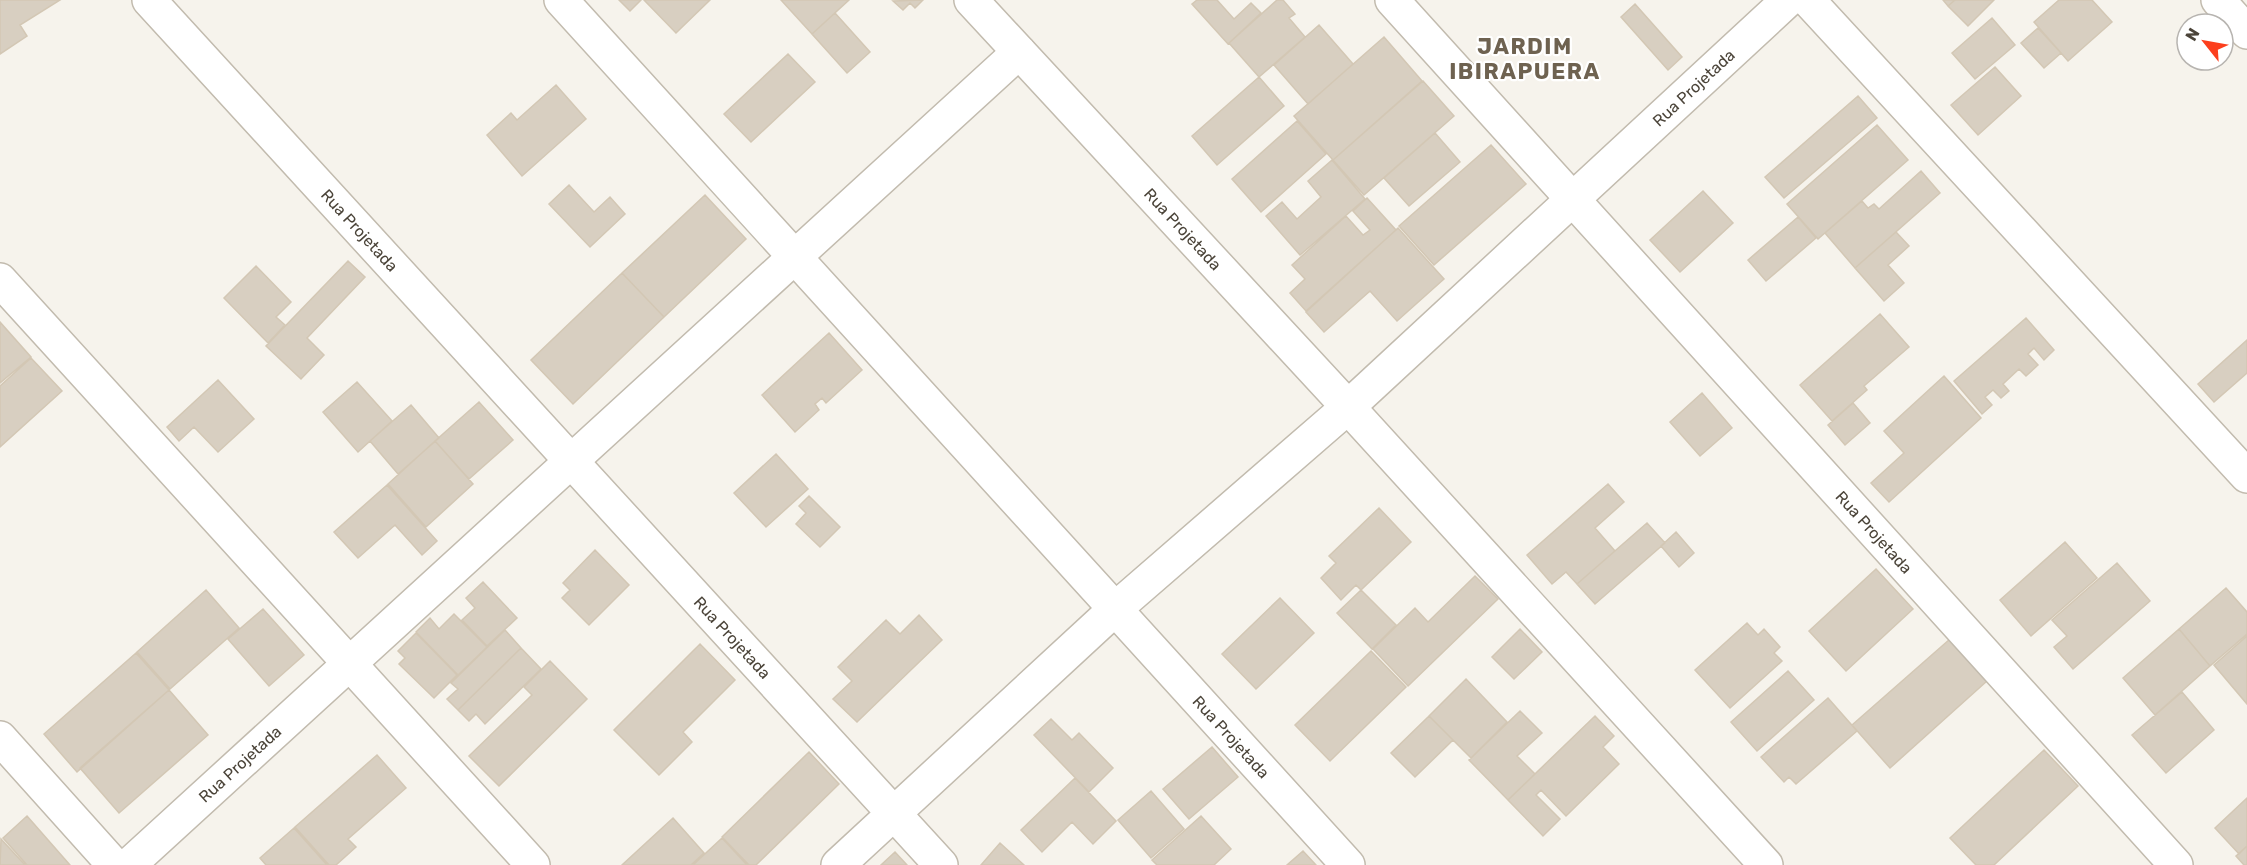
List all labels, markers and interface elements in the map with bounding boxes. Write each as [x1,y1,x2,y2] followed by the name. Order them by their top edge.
[2175,12,2235,72] north arrow
[2181,25,2204,44] text: N
[1449,33,1601,85] district label: JARDIM IBIRAPUERA
[1649,45,1739,130] street label: Rua Projetada
[1140,184,1225,274] street label: Rua Projetada
[317,185,402,276] street label: Rua Projetada
[1832,487,1916,578] street label: Rua Projetada
[690,593,774,683] street label: Rua Projetada
[1189,692,1273,782] street label: Rua Projetada
[195,722,285,807] street label: Rua Projetada

